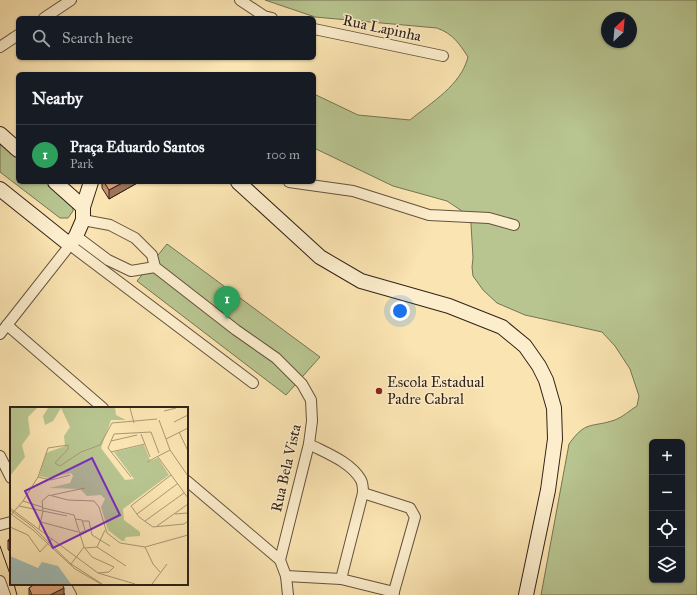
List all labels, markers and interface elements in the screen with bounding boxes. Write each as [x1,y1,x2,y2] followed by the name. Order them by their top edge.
[341,11,424,45] street label: Rua Lapinha
[601,12,637,48] north arrow
[16,16,316,60] search box
[30,27,52,49] icon: search
[62,29,133,47] text: Search here
[32,88,83,109] text: Nearby
[70,138,204,156] text: Praça Eduardo Santos
[42,147,48,163] text: 1
[266,147,300,163] text: 100 m
[70,156,94,172] text: Park
[214,286,240,319] pin: 1
[390,301,410,321] your location
[387,373,485,408] place label: Escola Estadual Padre Cabral
[374,386,384,396] marker: Escola Estadual Padre Cabral
[10,407,188,585] inset map
[267,422,305,514] street label: Rua Bela Vista
[649,439,685,583] map controls
[649,439,685,475] button: +
[649,475,685,511] button: −
[649,511,685,547] button: locate
[649,547,685,583] button: layers

